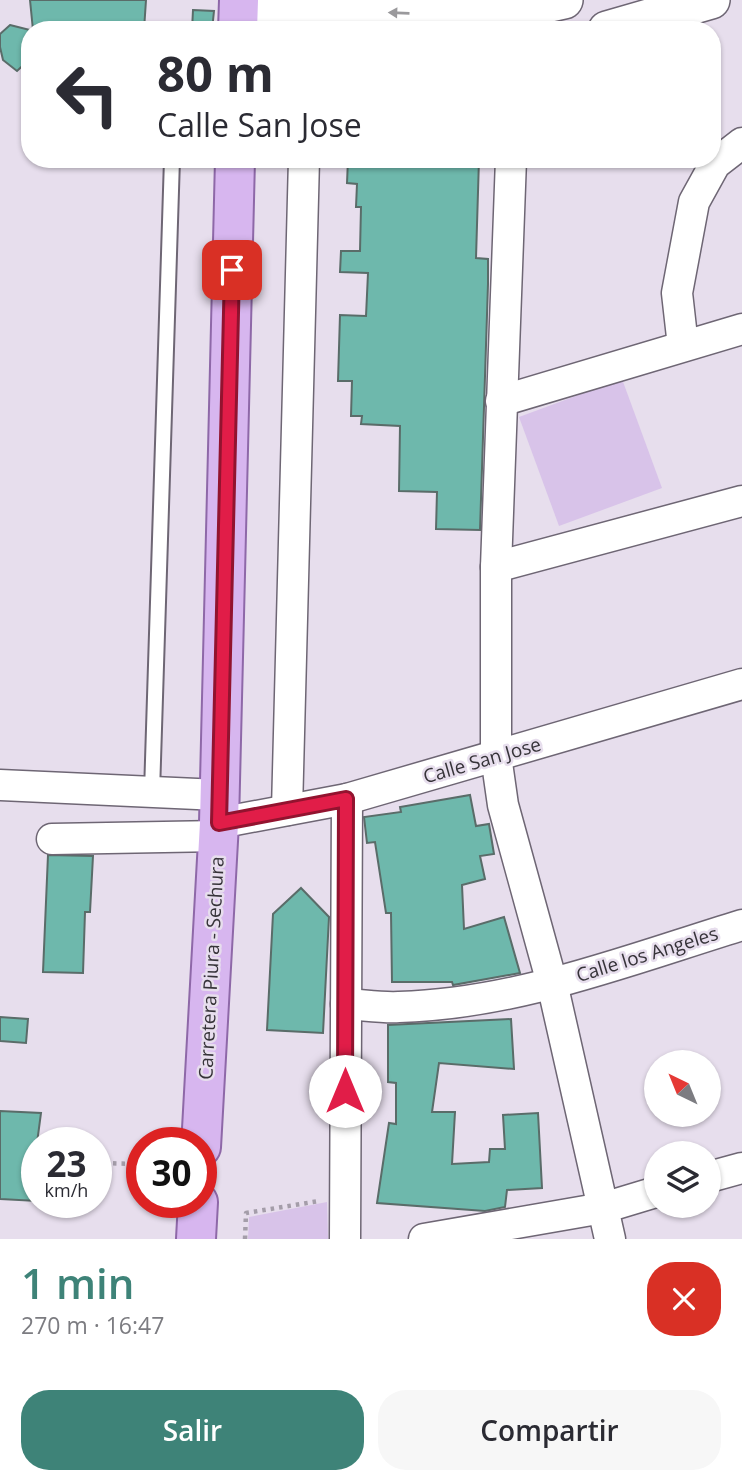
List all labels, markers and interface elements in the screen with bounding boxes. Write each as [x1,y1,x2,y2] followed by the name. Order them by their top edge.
[388,8,410,19] one-way arrow
[157,40,274,106] text: 80 m
[42,49,133,140] icon: left
[157,103,362,146] text: Calle San Jose
[202,240,262,300] pin
[213,251,251,289] icon: arrive
[420,731,544,789] street label: Calle San Jose
[192,856,230,1080] street label: Carretera Piura - Sechura
[573,920,721,988] street label: Calle los Angeles
[644,1050,721,1127] north arrow
[644,1050,721,1218] map controls
[308,1054,382,1128] position arrow
[126,1127,217,1218] speed limit sign: 30
[46,1140,87,1187] text: 23
[644,1141,721,1218] button: layers
[45,1178,88,1202] text: km/h
[21,1254,134,1311] text: 1 min
[647,1262,721,1336] button: close
[21,1309,164,1341] text: 270 m · 16:47
[21,1390,364,1470] button: Salir
[378,1390,721,1470] button: Compartir

